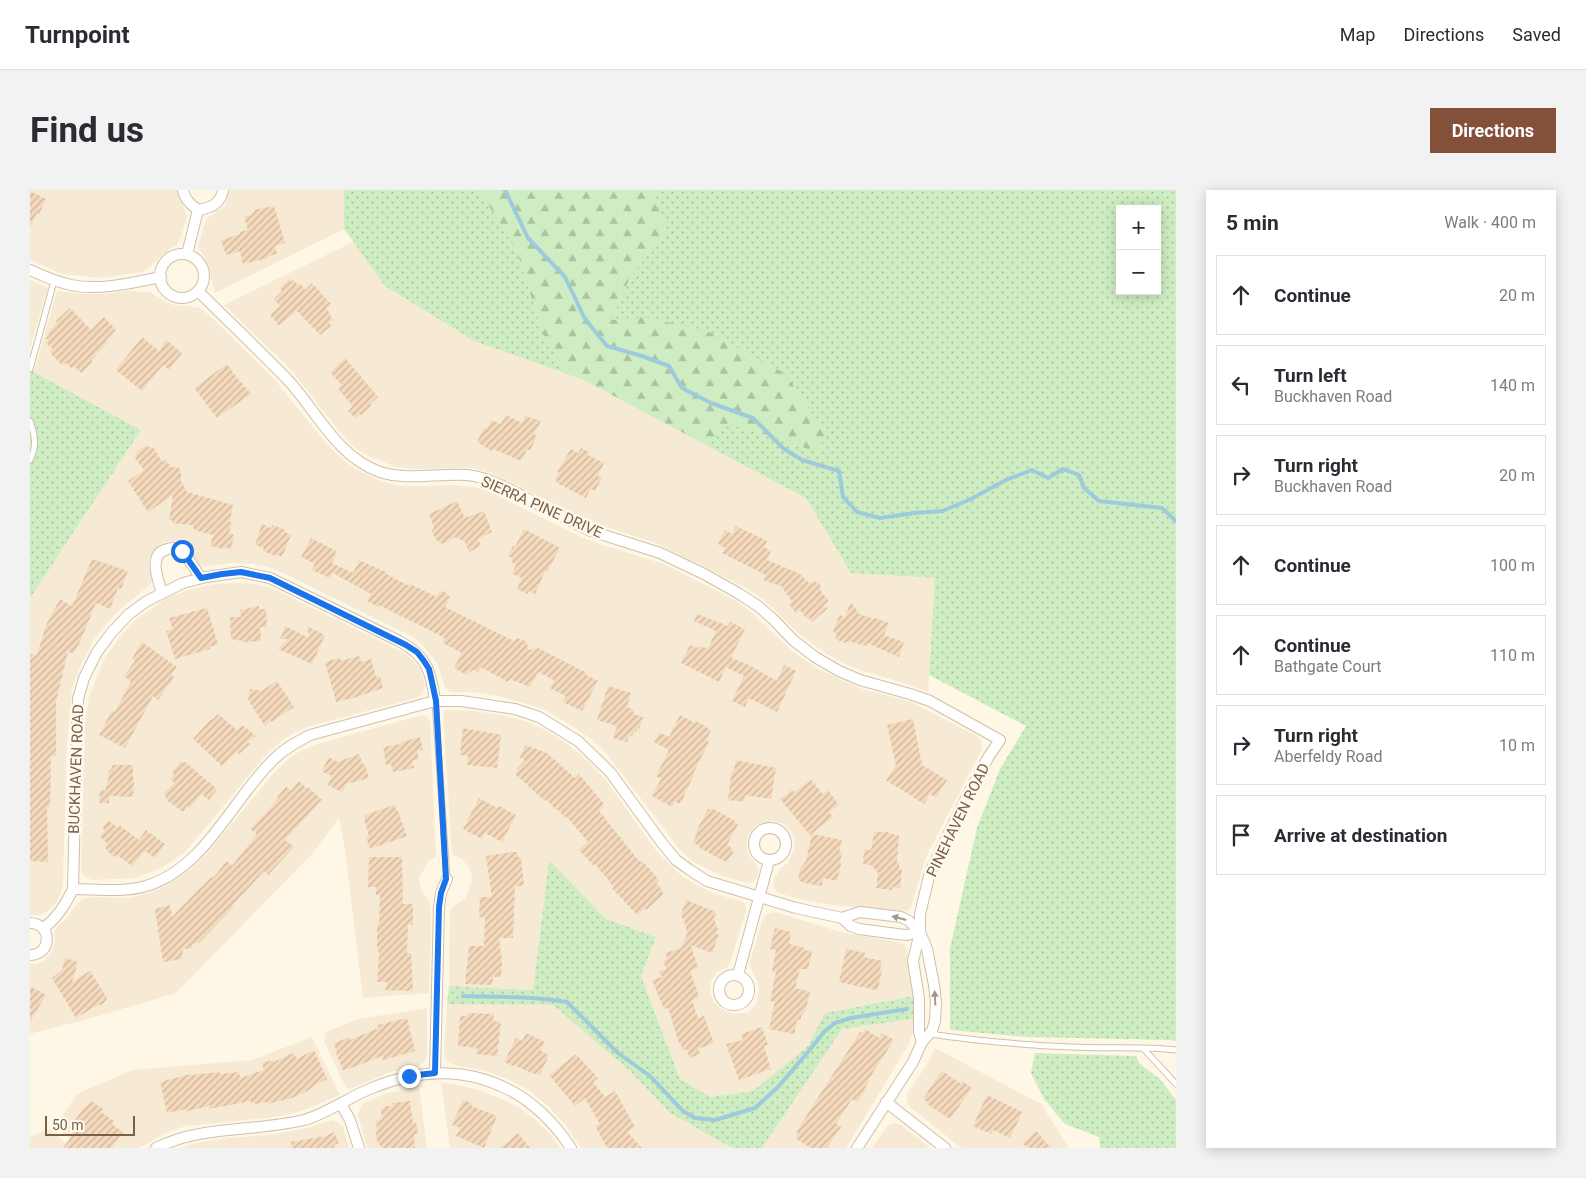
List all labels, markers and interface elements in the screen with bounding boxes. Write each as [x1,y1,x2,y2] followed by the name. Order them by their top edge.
[25,21,130,49] text: Turnpoint
[1340,24,1375,45] text: Map
[1403,24,1484,45] text: Directions
[1512,24,1561,45] text: Saved
[1430,108,1556,153] button: Directions
[30,110,144,151] text: Find us
[1116,205,1161,295] map controls
[1116,205,1161,250] button: +
[1226,211,1279,235] text: 5 min
[1444,213,1536,232] text: Walk · 400 m
[1116,250,1161,295] button: −
[1227,281,1255,309] icon: ahead
[1274,284,1351,307] text: Continue
[1499,286,1535,305] text: 20 m
[1274,364,1347,387] text: Turn left
[1227,371,1255,399] icon: left
[1490,376,1535,395] text: 140 m
[1274,387,1392,406] text: Buckhaven Road
[1274,454,1358,477] text: Turn right
[1227,461,1255,489] icon: right
[1499,466,1535,485] text: 20 m
[478,472,606,542] street label: SIERRA PINE DRIVE
[1274,477,1392,496] text: Buckhaven Road
[171,540,194,563] route start
[1227,551,1255,579] icon: ahead
[1274,554,1351,577] text: Continue
[1490,556,1535,575] text: 100 m
[1274,634,1351,657] text: Continue
[1227,641,1255,669] icon: ahead
[1490,646,1535,665] text: 110 m
[1274,657,1382,676] text: Bathgate Court
[65,704,87,834] street label: BUCKHAVEN ROAD
[1274,724,1358,747] text: Turn right
[1227,731,1255,759] icon: right
[1499,736,1535,755] text: 10 m
[1274,747,1382,766] text: Aberfeldy Road
[923,760,993,880] street label: PINEHAVEN ROAD
[1227,821,1255,849] icon: arrive
[1274,824,1447,847] text: Arrive at destination
[891,914,907,922] one-way arrow
[931,990,939,1006] one-way arrow
[398,1065,421,1088] route end
[45,1113,135,1136] scale bar
[52,1117,84,1133] text: 50 m

